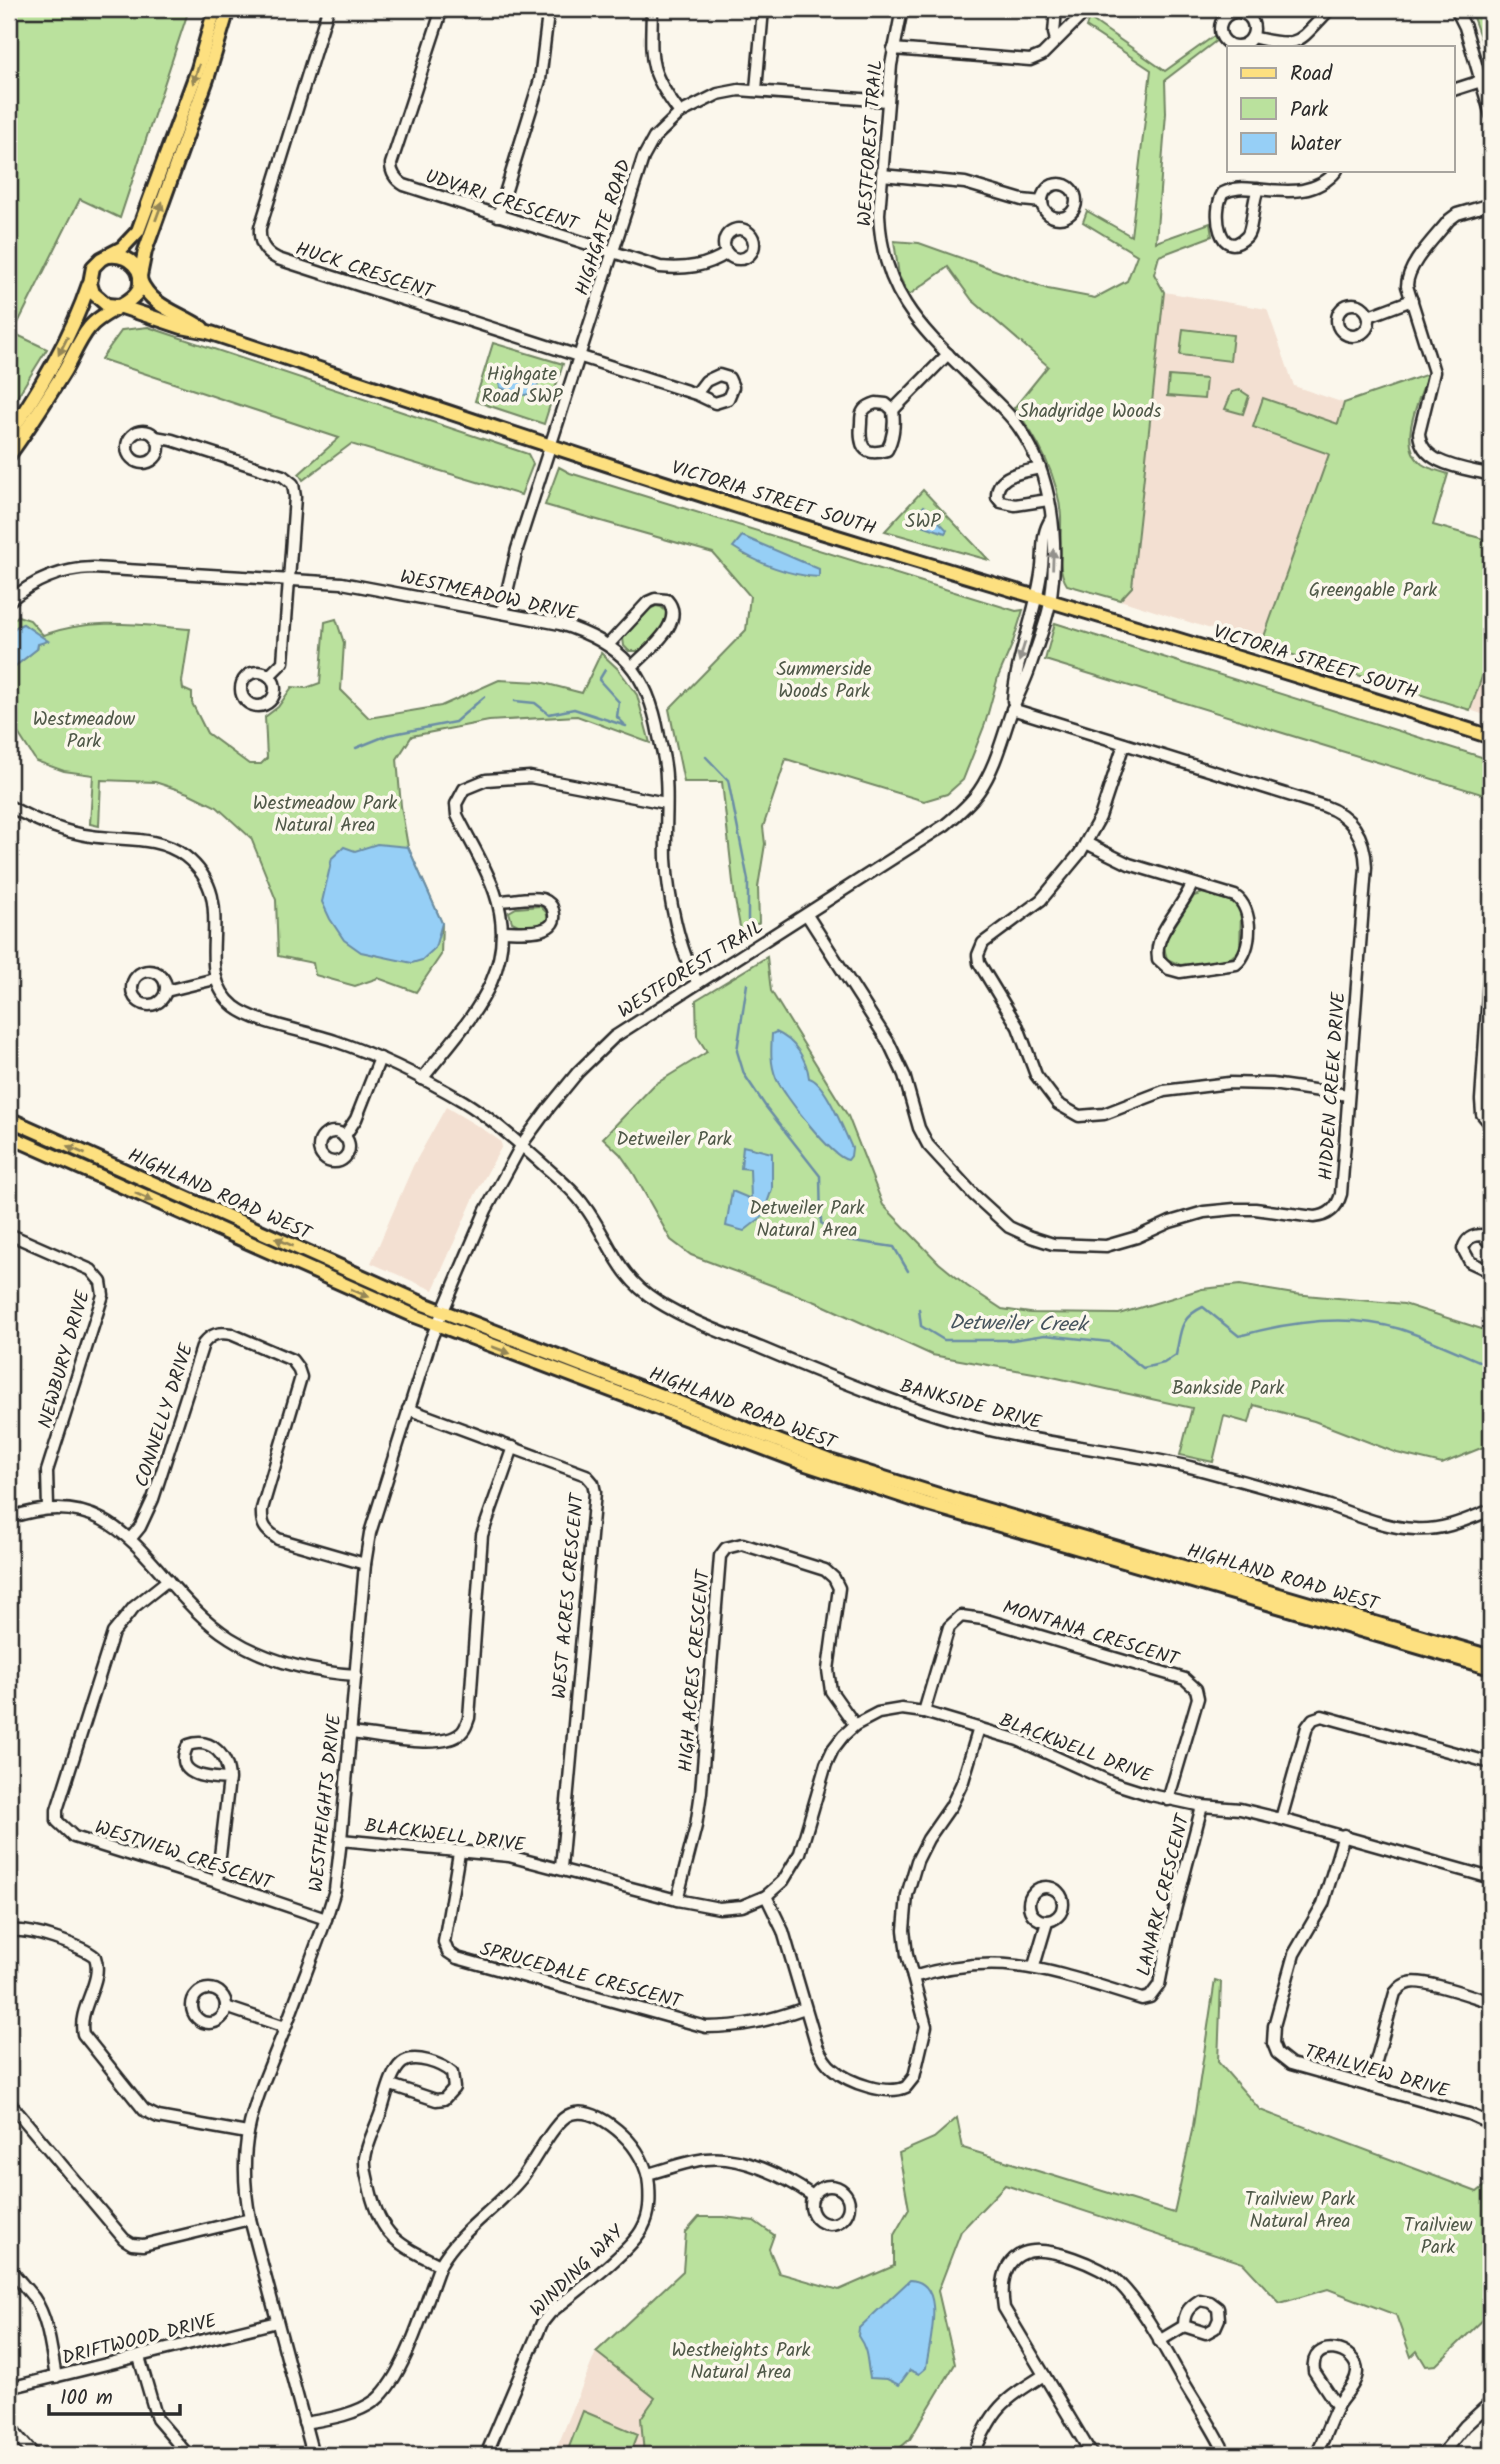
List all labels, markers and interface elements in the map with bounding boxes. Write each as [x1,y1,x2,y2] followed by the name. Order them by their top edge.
[1227,46,1454,172] legend
[1290,58,1333,91] text: Road
[850,59,892,227] street label: WESTFOREST TRAIL
[190,64,201,85] one-way arrow
[1290,94,1328,127] text: Park
[1290,128,1342,161] text: Water
[568,156,640,300] street label: HIGHGATE ROAD
[421,162,583,240] street label: UDVARI CRESCENT
[154,200,165,221] one-way arrow
[291,234,439,308] street label: HUCK CRESCENT
[57,336,68,356] one-way arrow
[482,360,563,412] park label: Highgate Road SWP
[1019,397,1161,427] park label: Shadyridge Woods
[667,453,880,544] street label: VICTORIA STREET SOUTH
[905,507,941,537] park label: SWP
[1048,548,1059,570] one-way arrow
[397,562,581,630] street label: WESTMEADOW DRIVE
[1309,576,1437,606] park label: Greengable Park
[1209,617,1422,708] street label: VICTORIA STREET SOUTH
[1016,641,1026,662] one-way arrow
[777,655,872,707] park label: Summerside Woods Park
[33,705,135,757] park label: Westmeadow Park
[253,789,397,841] park label: Westmeadow Park Natural Area
[612,913,770,1027] street label: WESTFOREST TRAIL
[1311,990,1355,1181] street label: HIDDEN CREEK DRIVE
[616,1125,732,1155] park label: Detweiler Park
[123,1141,317,1250] street label: HIGHLAND ROAD WEST
[66,1144,86,1156] one-way arrow
[134,1191,154,1203] one-way arrow
[749,1194,865,1246] park label: Detweiler Park Natural Area
[273,1236,294,1247] one-way arrow
[31,1286,99,1432] street label: NEWBURY DRIVE
[350,1288,371,1299] one-way arrow
[949,1307,1090,1342] water label: Detweiler Creek
[128,1339,203,1491] street label: CONNELLY DRIVE
[490,1344,511,1355] one-way arrow
[644,1359,842,1459] street label: HIGHLAND ROAD WEST
[896,1372,1045,1438] street label: BANKSIDE DRIVE
[1172,1374,1284,1404] park label: Bankside Park
[545,1490,593,1700] street label: WEST ACRES CRESCENT
[1183,1536,1384,1620] street label: HIGHLAND ROAD WEST
[671,1567,719,1773] street label: HIGH ACRES CRESCENT
[999,1593,1184,1675] street label: MONTANA CRESCENT
[995,1706,1157,1792] street label: BLACKWELL DRIVE
[302,1712,350,1894] street label: WESTHEIGHTS DRIVE
[1129,1810,1199,1979] street label: LANARK CRESCENT
[363,1811,528,1861] street label: BLACKWELL DRIVE
[91,1813,278,1899] street label: WESTVIEW CRESCENT
[476,1935,686,2018] street label: SPRUCEDALE CRESCENT
[1301,2037,1453,2107] street label: TRAILVIEW DRIVE
[1245,2185,1355,2237] park label: Trailview Park Natural Area
[1404,2211,1472,2263] park label: Trailview Park
[523,2218,632,2324] street label: WINDING WAY
[59,2306,221,2374] street label: DRIFTWOOD DRIVE
[672,2336,810,2388] park label: Westheights Park Natural Area
[49,2373,180,2417] scale bar
[60,2382,113,2415] text: 100 m

